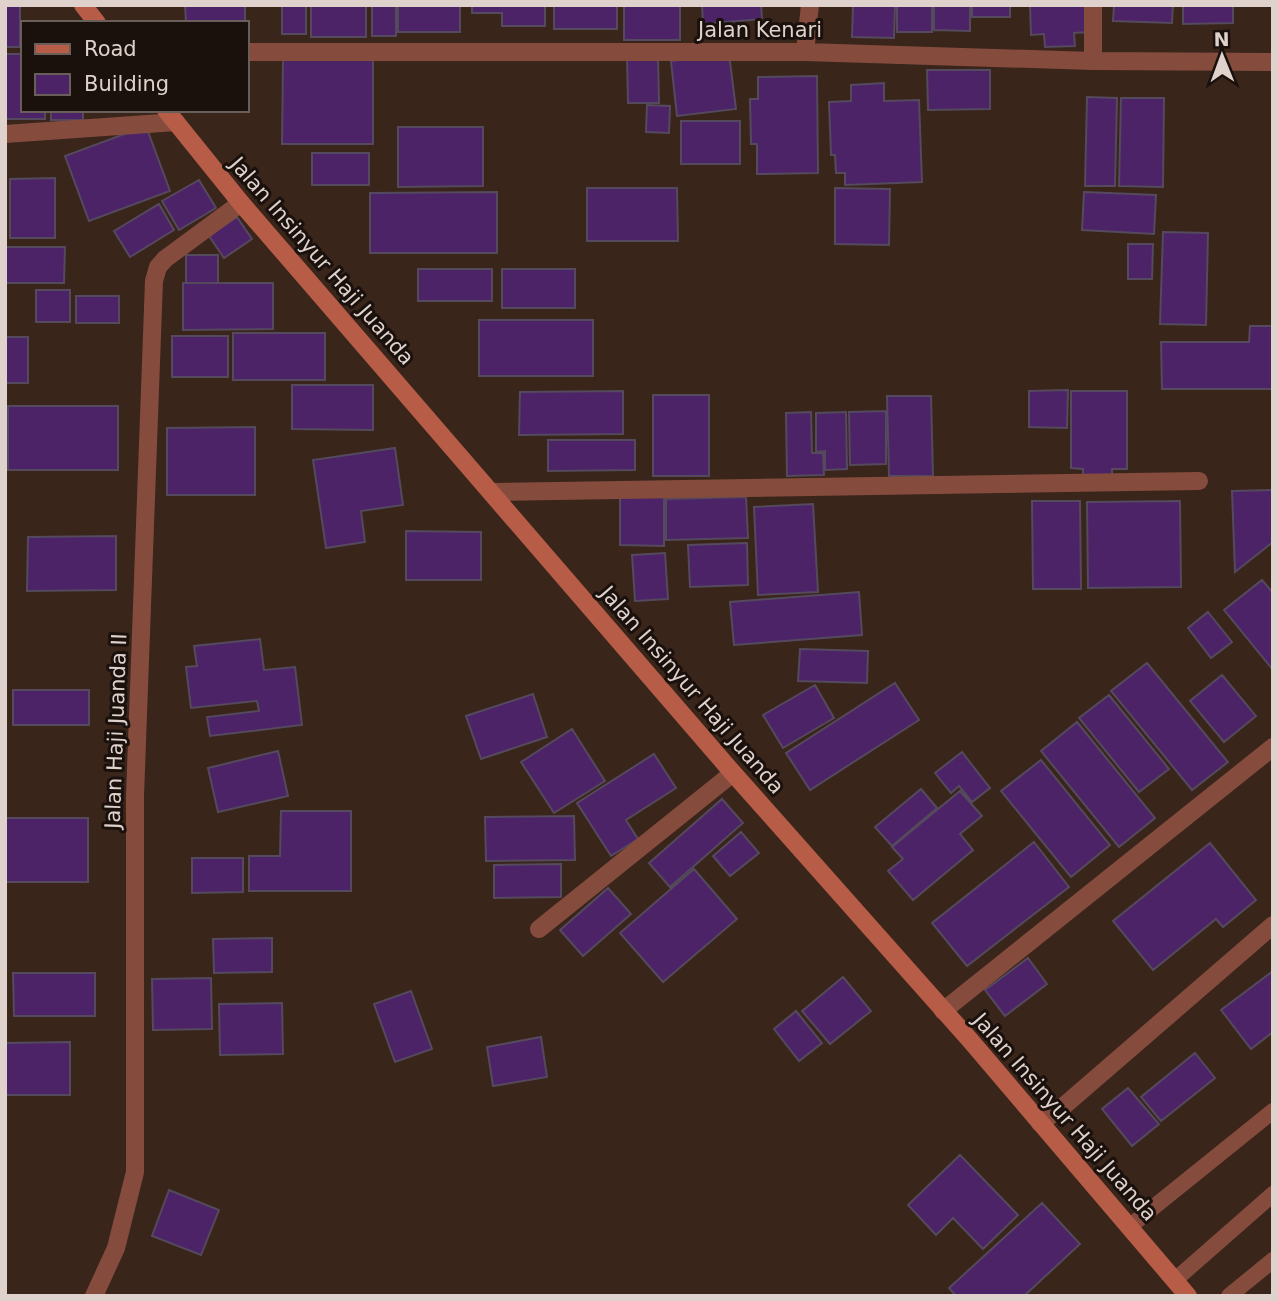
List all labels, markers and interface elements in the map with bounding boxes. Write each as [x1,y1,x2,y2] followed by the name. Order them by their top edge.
[696,18,822,42] street label: Jalan Kenari
[21,21,248,112] legend
[1187,21,1257,91] north arrow
[1214,28,1230,50] text: N
[84,37,137,61] text: Road
[84,72,169,96] text: Building
[224,151,419,370] street label: Jalan Insinyur Haji Juanda
[594,580,789,799] street label: Jalan Insinyur Haji Juanda
[101,633,131,831] street label: Jalan Haji Juanda II
[967,1007,1162,1226] street label: Jalan Insinyur Haji Juanda

